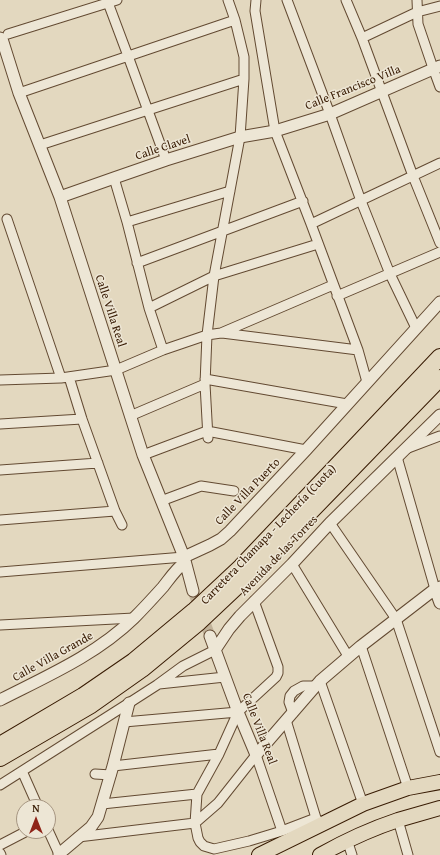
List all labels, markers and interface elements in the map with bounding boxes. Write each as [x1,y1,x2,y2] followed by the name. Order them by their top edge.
[303,62,403,114] street label: Calle Francisco Villa
[134,132,192,164] street label: Calle Clavel
[92,273,128,349] street label: Calle Villa Real
[212,456,284,528] street label: Calle Villa Puerto
[198,462,340,608] street label: Carretera Chamapa - Lechería (Cuota)
[237,513,321,599] street label: Avenida de las Torres
[10,629,96,685] street label: Calle Villa Grande
[239,691,279,767] street label: Calle Villa Real
[16,799,56,839] north arrow
[32,800,40,816] text: N

